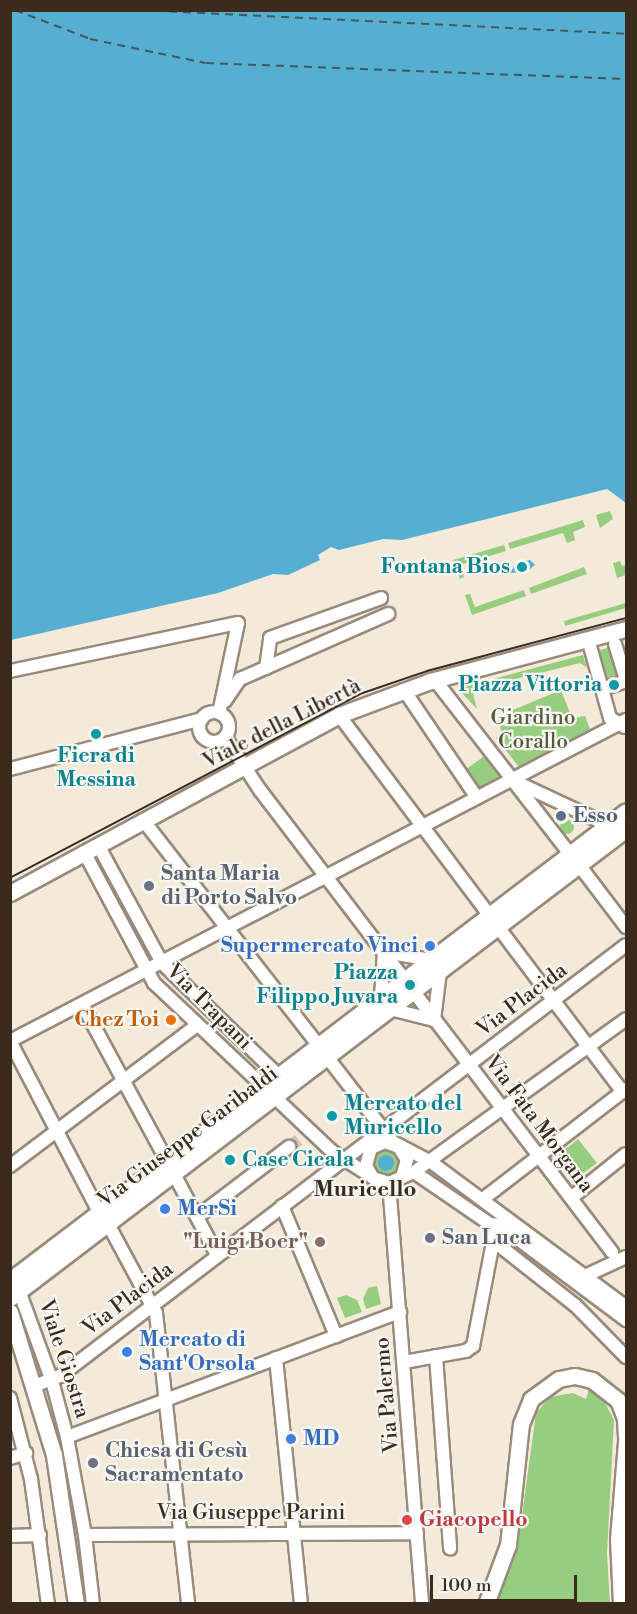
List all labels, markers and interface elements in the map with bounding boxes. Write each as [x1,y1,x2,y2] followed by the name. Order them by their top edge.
[381,554,510,580] place label: Fontana Bios
[515,560,529,574] marker: Fontana Bios
[458,672,602,698] place label: Piazza Vittoria
[199,673,365,775] street label: Viale della Libertà
[607,678,621,692] marker: Piazza Vittoria
[490,705,576,755] park label: Giardino Corallo
[89,727,103,741] marker: Fiera di Messina
[56,743,136,793] place label: Fiera di Messina
[573,803,618,829] place label: Esso
[554,809,568,823] marker: Esso
[161,861,297,911] place label: Santa Maria di Porto Salvo
[142,879,156,893] marker: Santa Maria di Porto Salvo
[221,933,418,959] place label: Supermercato Vinci
[423,939,437,953] marker: Supermercato Vinci
[472,958,572,1042] street label: Via Placida
[161,959,257,1055] street label: Via Trapani
[257,960,398,1010] place label: Piazza Filippo Juvara
[403,978,417,992] marker: Piazza Filippo Juvara
[74,1007,159,1033] place label: Chez Toi
[164,1013,178,1027] marker: Chez Toi
[479,1050,599,1198] street label: Via Fata Morgana
[93,1061,283,1213] street label: Via Giuseppe Garibaldi
[344,1091,462,1141] place label: Mercato del Muricello
[325,1109,339,1123] marker: Mercato del Muricello
[242,1147,354,1173] place label: Case Cicala
[223,1153,237,1167] marker: Case Cicala
[313,1177,417,1203] district label: Muricello
[177,1196,237,1222] place label: MerSi
[158,1202,172,1216] marker: MerSi
[442,1225,531,1251] place label: San Luca
[183,1229,308,1255] place label: "Luigi Boer"
[423,1231,437,1245] marker: San Luca
[313,1235,327,1249] marker: "Luigi Boer"
[78,1257,178,1341] street label: Via Placida
[33,1297,95,1421] street label: Viale Giostra
[139,1327,255,1377] place label: Mercato di Sant'Orsola
[369,1336,405,1454] street label: Via Palermo
[120,1345,134,1359] marker: Mercato di Sant'Orsola
[303,1426,339,1452] place label: MD
[284,1432,298,1446] marker: MD
[105,1438,248,1488] place label: Chiesa di Gesù Sacramentato
[86,1456,100,1470] marker: Chiesa di Gesù Sacramentato
[157,1500,345,1526] street label: Via Giuseppe Parini
[419,1507,528,1533] place label: Giacopello
[400,1513,414,1527] marker: Giacopello
[433,1563,580,1601] scale bar
[441,1574,492,1597] text: 100 m

